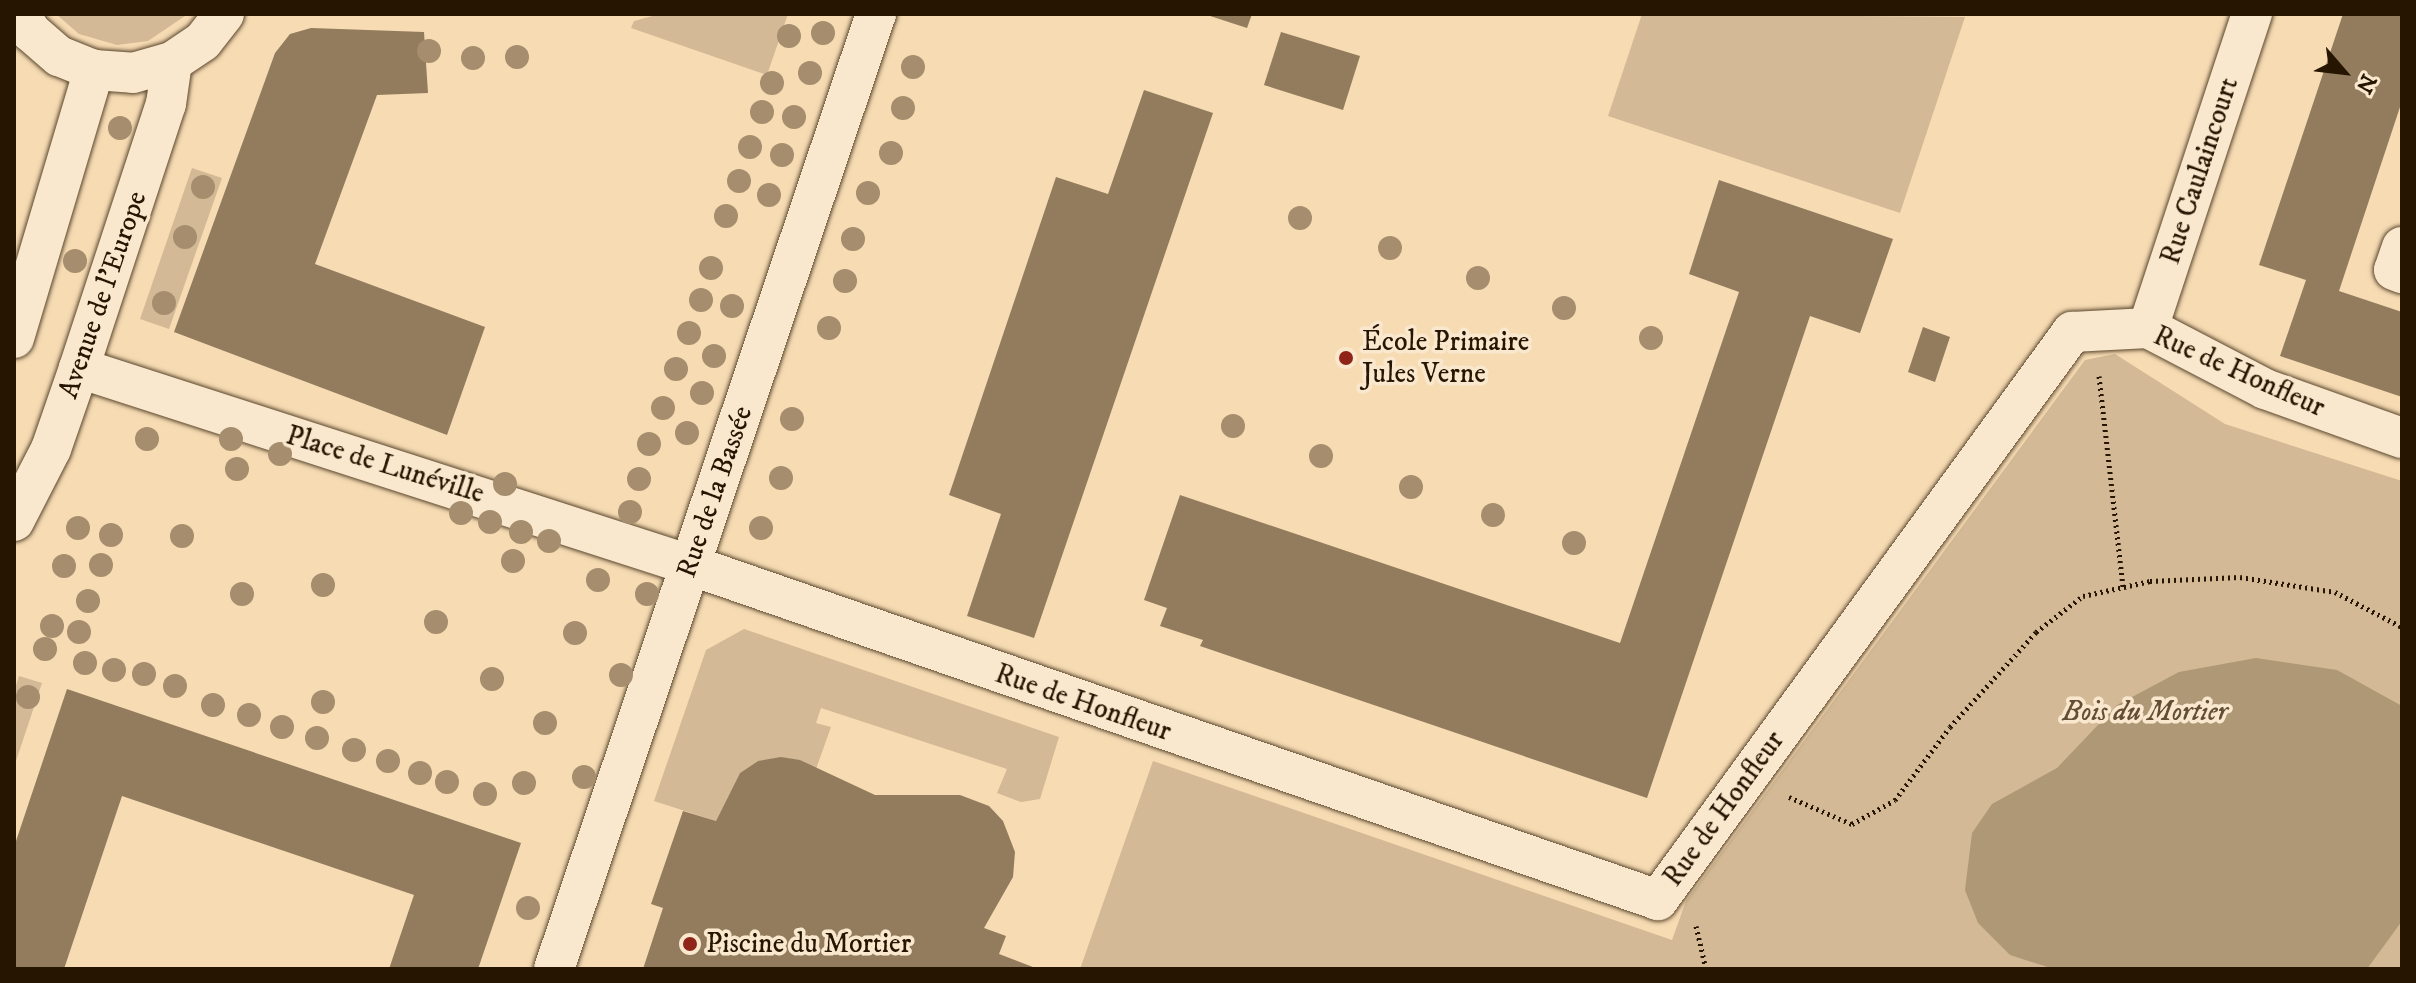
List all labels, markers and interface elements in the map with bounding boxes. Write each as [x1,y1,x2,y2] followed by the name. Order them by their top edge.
[2304,32,2384,112] north arrow
[2349,69,2382,98] text: N
[2154,73,2246,269] street label: Rue Caulaincourt
[52,187,154,403] street label: Avenue de l'Europe
[2148,319,2330,425] street label: Rue de Honfleur
[1362,325,1529,391] place label: École Primaire Jules Verne
[1337,349,1355,367] marker: École Primaire Jules Verne
[670,402,760,582] street label: Rue de la Bassée
[282,419,488,511] street label: Place de Lunéville
[991,657,1175,749] street label: Rue de Honfleur
[2063,695,2227,729] park label: Bois du Mortier
[1656,725,1792,893] street label: Rue de Honfleur
[706,927,911,961] place label: Piscine du Mortier
[681,935,699,953] marker: Piscine du Mortier

